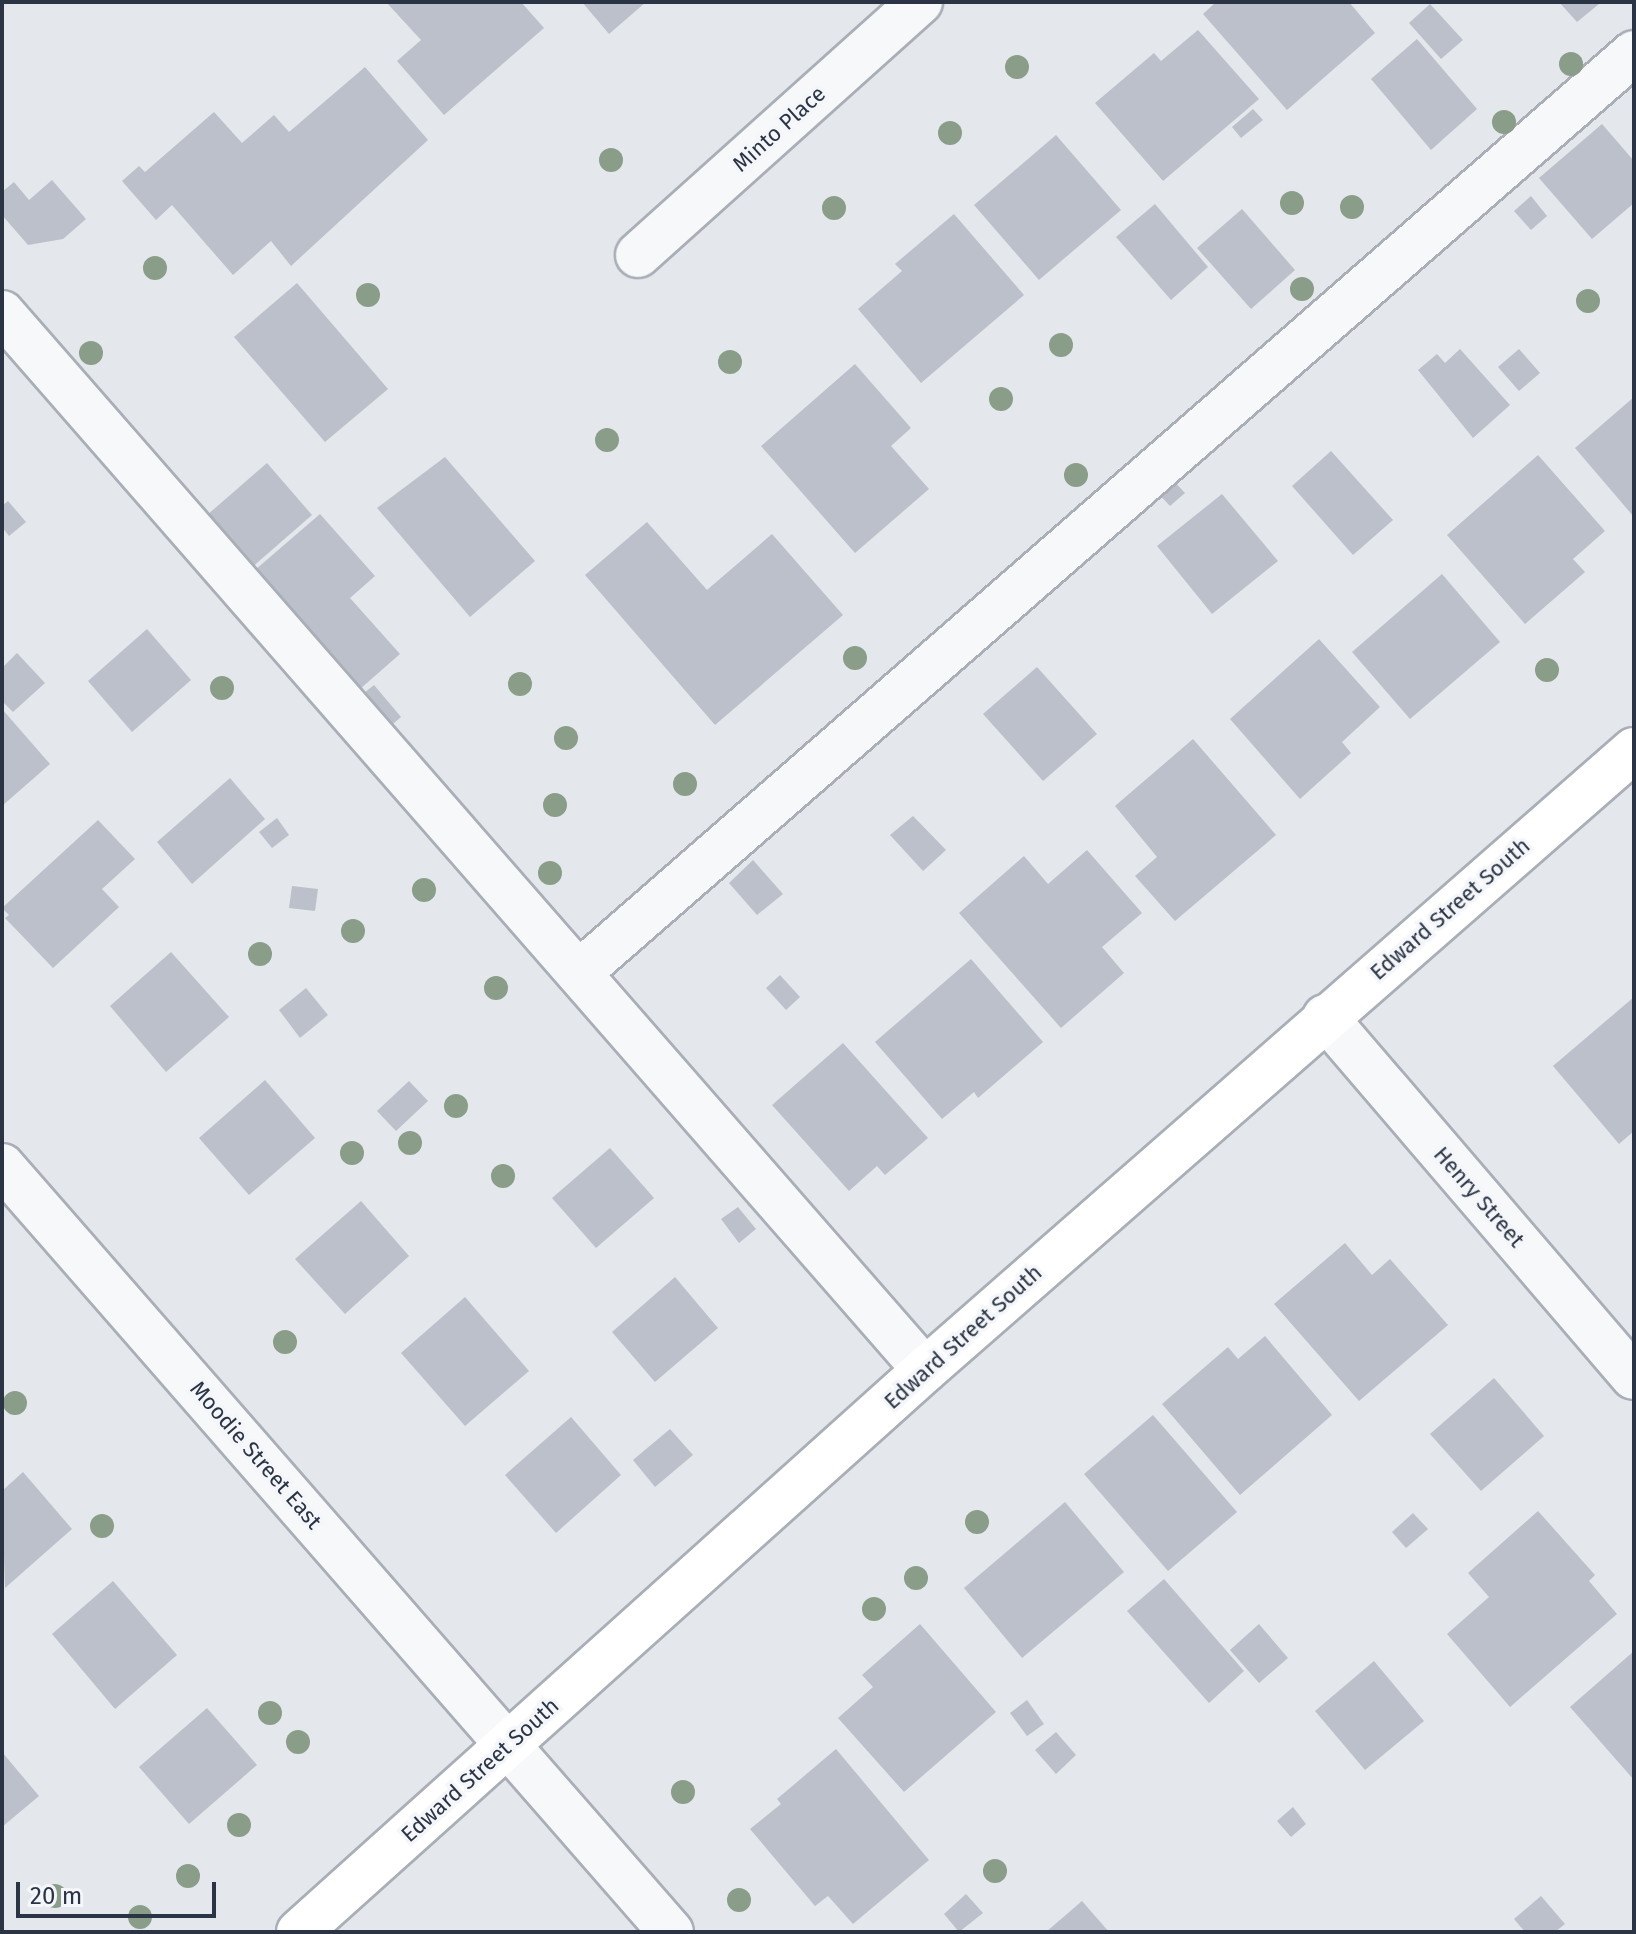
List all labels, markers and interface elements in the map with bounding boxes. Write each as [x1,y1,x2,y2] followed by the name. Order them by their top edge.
[727,81,831,177] street label: Minto Place
[1365,833,1535,985] street label: Edward Street South
[1428,1141,1530,1253] street label: Henry Street
[879,1259,1047,1415] street label: Edward Street South
[185,1376,327,1534] street label: Moodie Street East
[396,1692,564,1848] street label: Edward Street South
[20,1866,220,1916] scale bar
[30,1882,82,1910] text: 20 m

